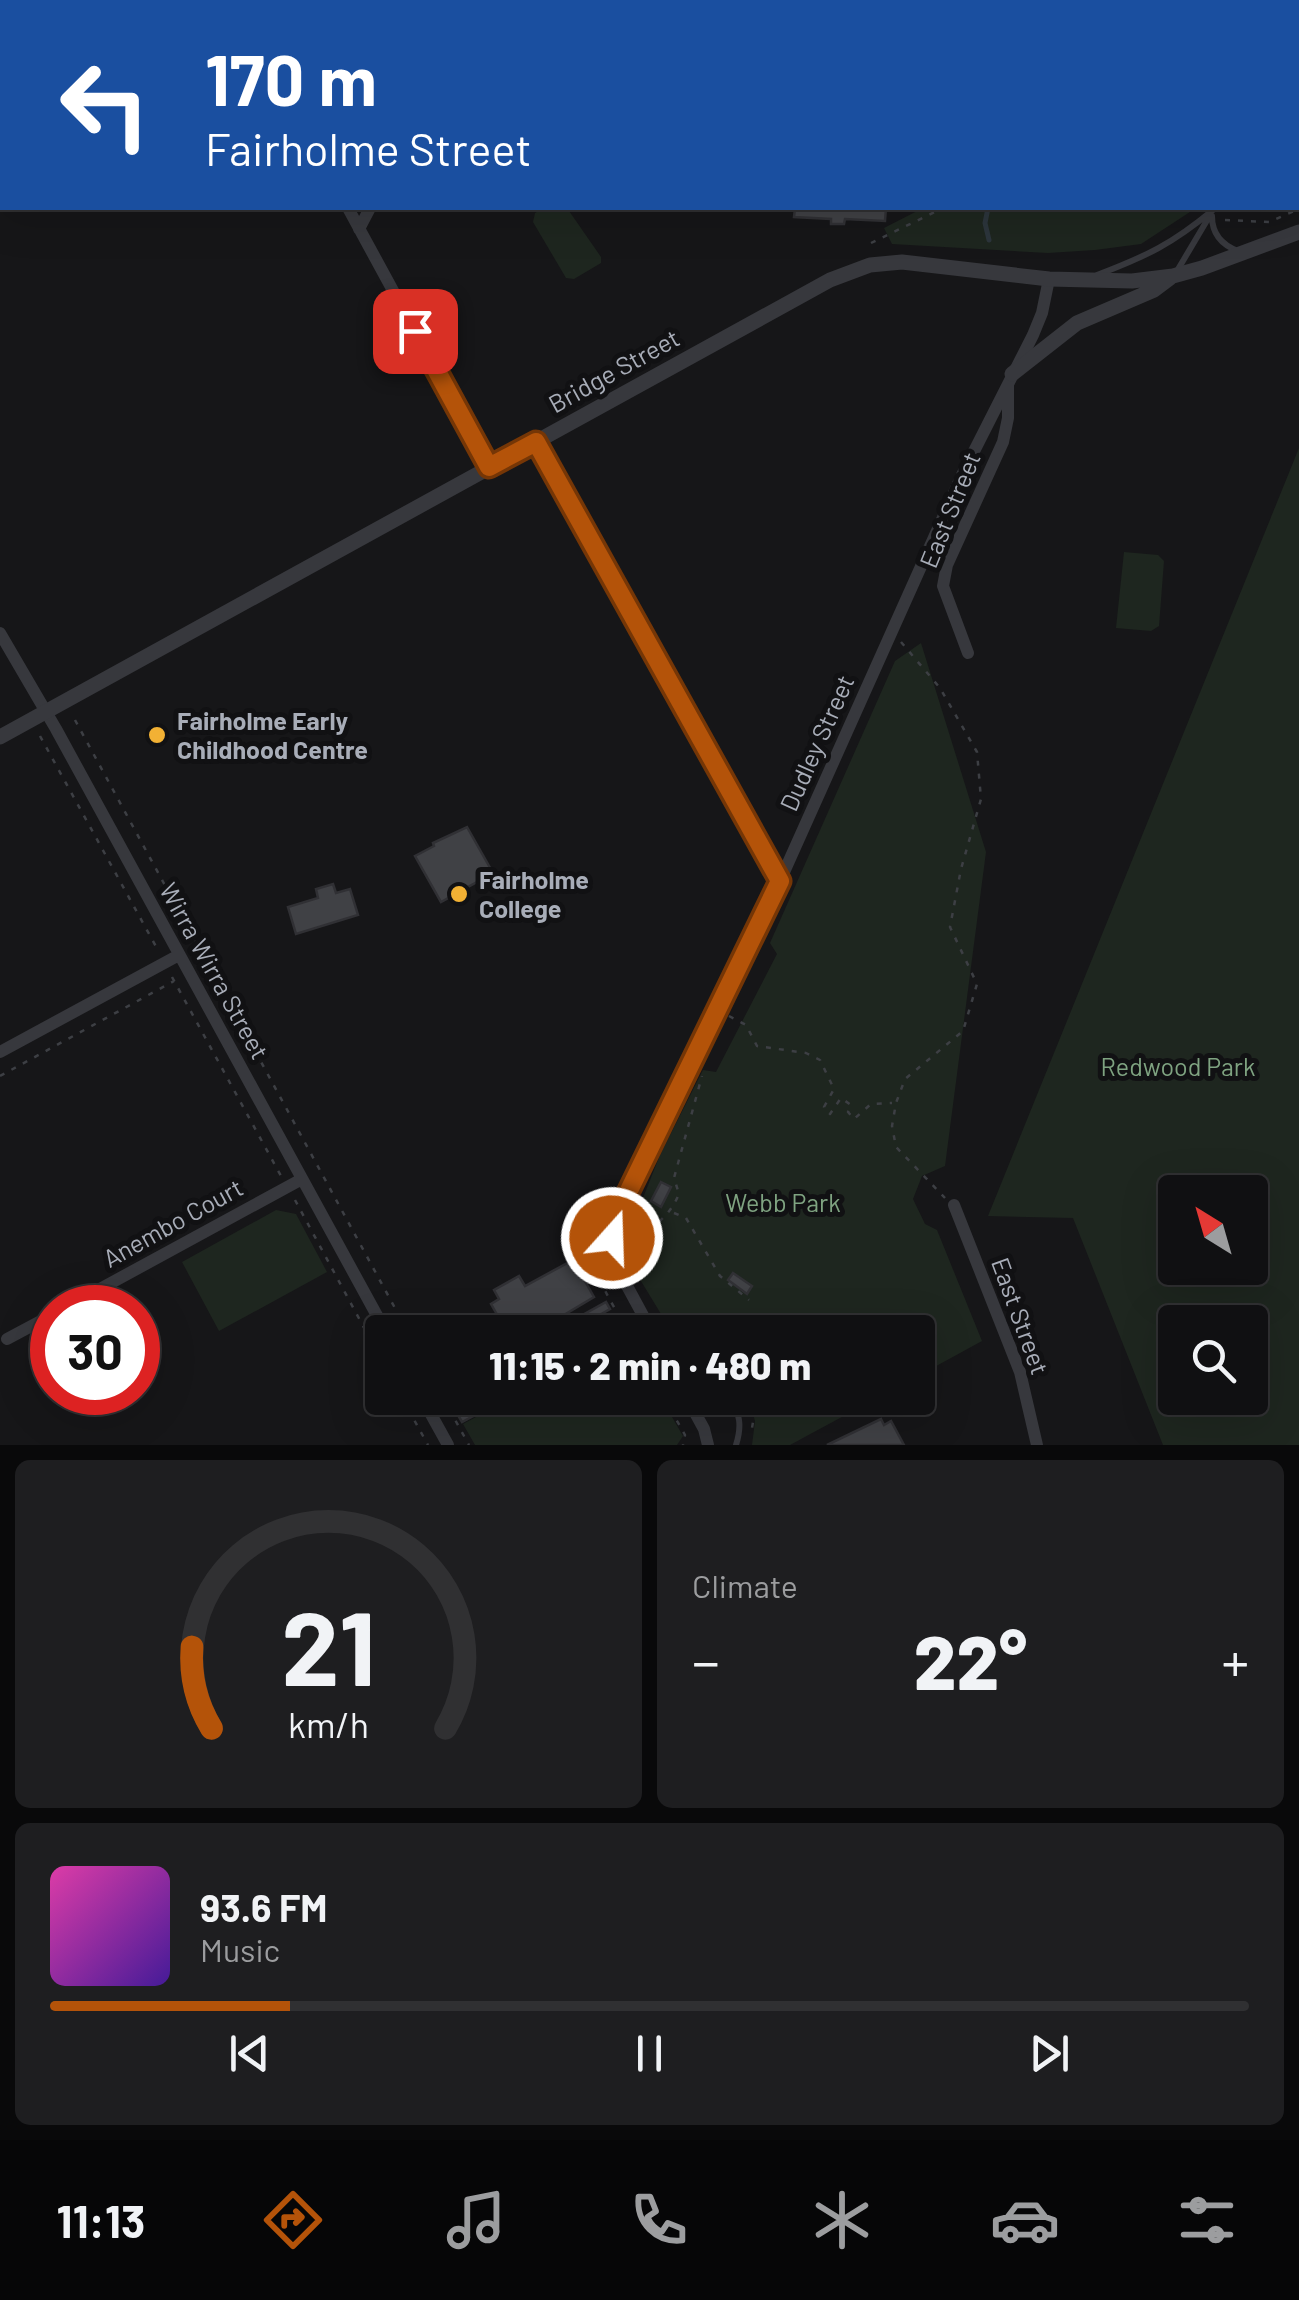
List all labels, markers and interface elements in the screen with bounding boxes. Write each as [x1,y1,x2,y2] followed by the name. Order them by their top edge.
[205,36,377,120] text: 170 m
[40,40,170,170] icon: left
[205,121,532,175] text: Fairholme Street
[373,289,458,374] pin
[388,304,443,359] icon: arrive
[543,322,684,418] street label: Bridge Street
[912,447,986,572] street label: East Street
[773,670,859,815] street label: Dudley Street
[177,705,368,764] place label: Fairholme Early Childhood Centre
[146,724,168,746] marker: Fairholme Early Childhood Centre
[479,864,589,923] place label: Fairholme College
[154,877,276,1064] street label: Wirra Wirra Street
[448,883,470,905] marker: Fairholme College
[1101,1051,1255,1081] park label: Redwood Park
[97,1171,248,1273] street label: Anembo Court
[1158,1175,1268,1285] north arrow
[1158,1175,1268,1415] map controls
[560,1186,664,1290] position arrow
[725,1187,841,1217] park label: Webb Park
[986,1253,1056,1378] street label: East Street
[30,1285,160,1415] speed limit sign: 30
[1158,1305,1268,1415] button: search
[489,1342,811,1388] text: 11:15 · 2 min · 480 m
[692,1566,798,1604] text: Climate
[281,1582,376,1707] text: 21
[914,1615,1027,1705] text: 22°
[692,1627,720,1693] text: −
[1221,1627,1249,1693] text: +
[288,1702,369,1745] text: km/h
[200,1884,327,1930] text: 93.6 FM
[200,1930,280,1968] text: Music
[222,2026,277,2081] icon: previous
[622,2026,677,2081] icon: pause
[1022,2026,1077,2081] icon: next
[258,2185,328,2255] icon: directions
[441,2185,511,2255] icon: music
[624,2185,694,2255] icon: phone
[807,2185,877,2255] icon: climate
[990,2185,1060,2255] icon: car
[1172,2185,1242,2255] icon: filters
[56,2193,145,2247] text: 11:13

